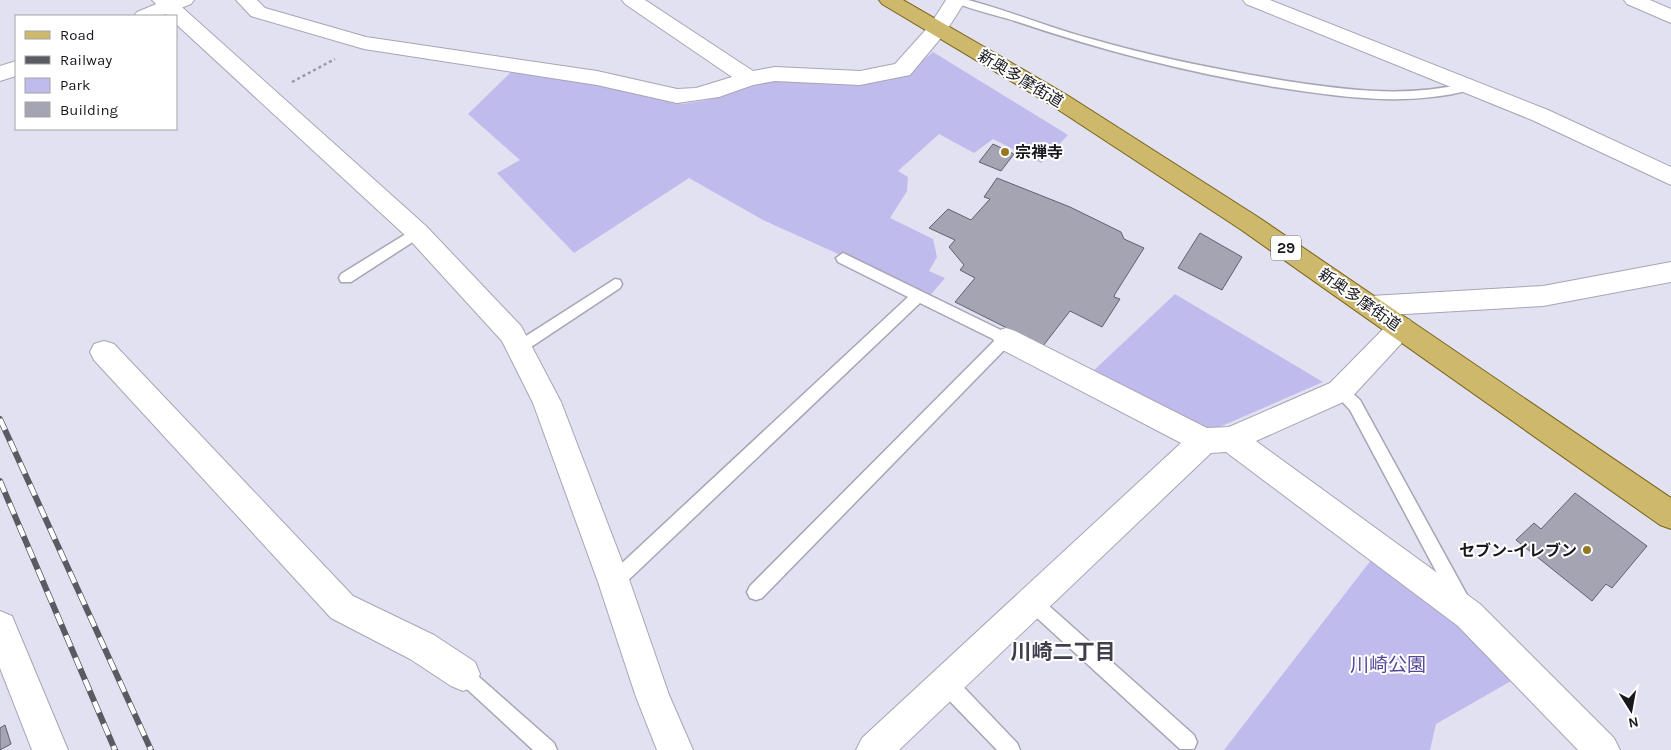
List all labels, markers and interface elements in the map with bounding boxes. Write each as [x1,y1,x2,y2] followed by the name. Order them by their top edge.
[15,15,178,130] legend
[60,26,95,44] text: Road
[975,46,1067,111] street label: 新奥多摩街道
[60,51,112,69] text: Railway
[60,76,90,94] text: Park
[60,101,118,119] text: Building
[1015,143,1063,162] place label: 宗禅寺
[999,146,1011,158] marker: 宗禅寺
[1271,236,1301,260] road number: 29
[1315,264,1404,335] street label: 新奥多摩街道
[1459,541,1577,560] place label: セブン-イレブン
[1581,544,1593,556] marker: セブン-イレブン
[1011,640,1116,664] district label: 川崎二丁目
[1350,654,1426,676] park label: 川崎公園
[1606,685,1656,735] north arrow
[1627,713,1640,732] text: N

